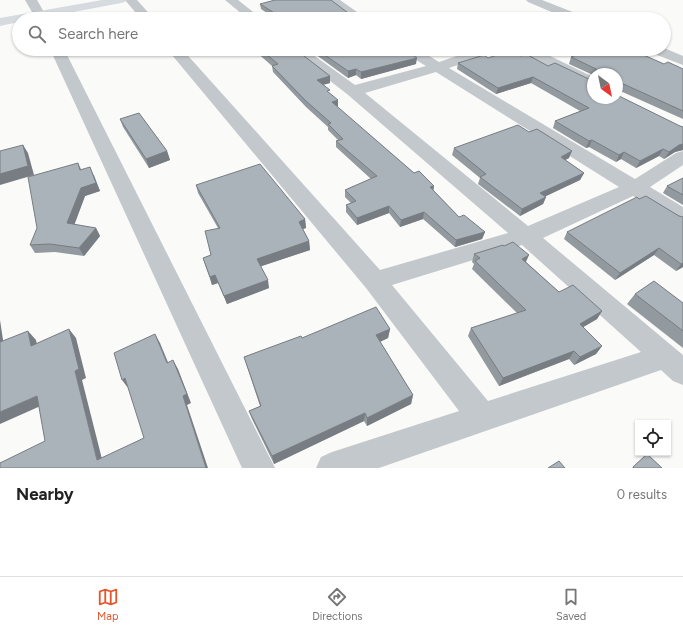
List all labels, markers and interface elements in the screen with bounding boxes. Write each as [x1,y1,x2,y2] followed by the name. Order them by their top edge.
[12,12,671,56] search box
[26,23,48,45] icon: search
[58,25,138,43] text: Search here
[587,68,623,104] north arrow
[635,420,671,456] map controls
[635,420,671,456] button: locate
[16,484,74,504] text: Nearby
[617,487,667,502] text: 0 results
[97,586,119,623] tab: Map
[312,586,362,623] tab: Directions
[556,586,586,623] tab: Saved

